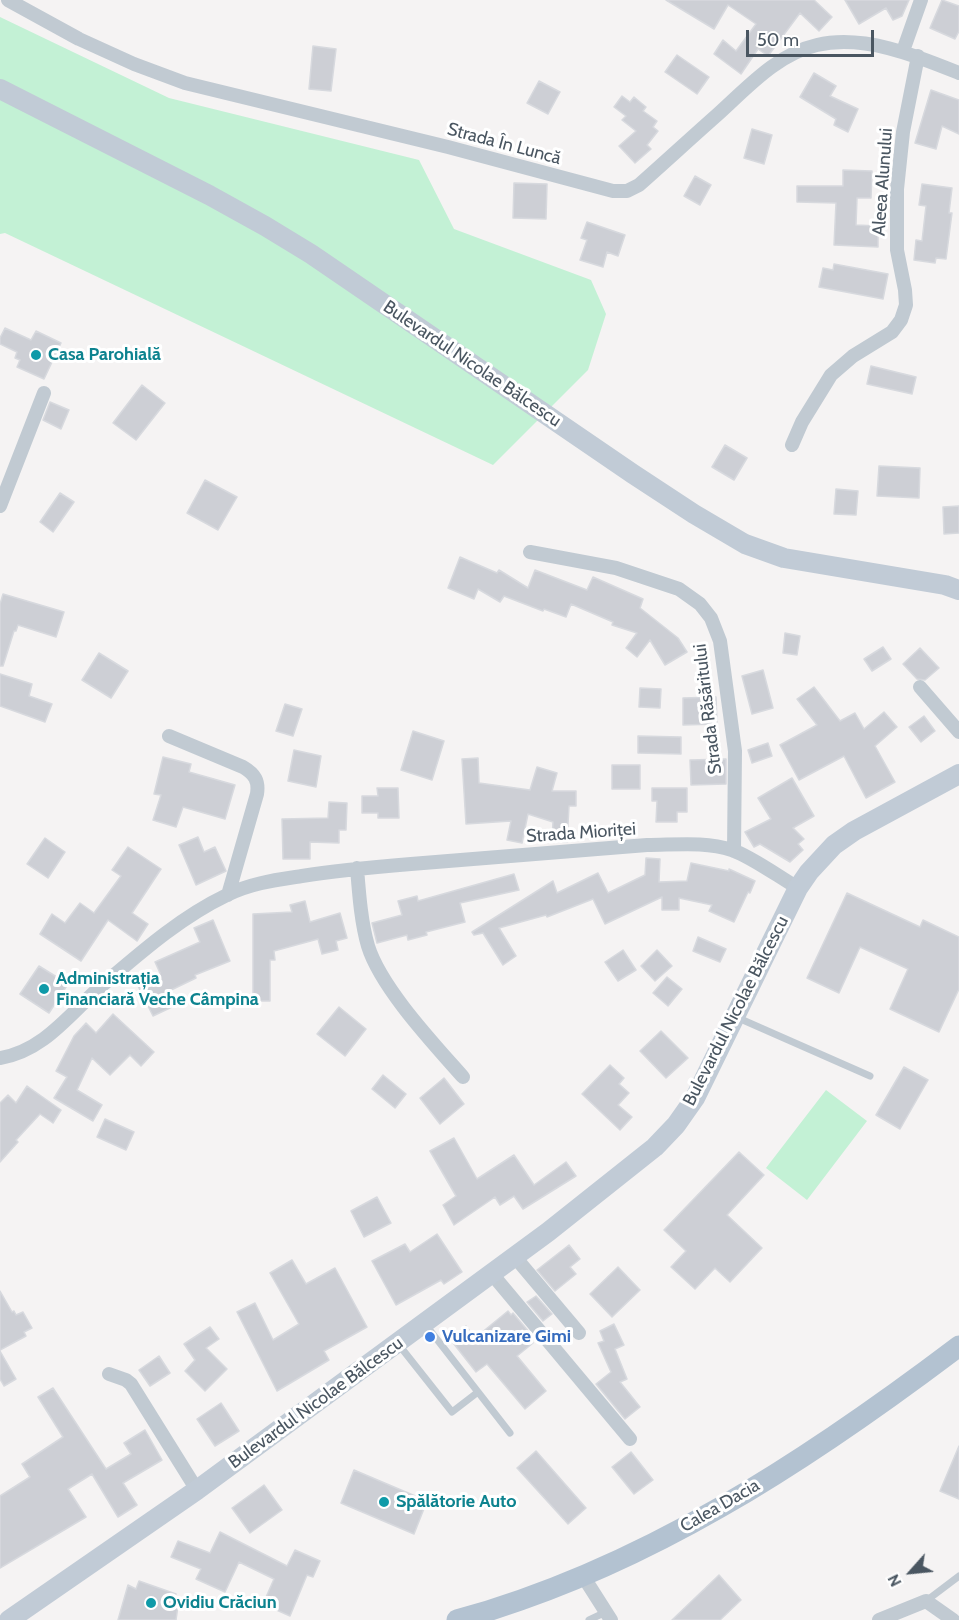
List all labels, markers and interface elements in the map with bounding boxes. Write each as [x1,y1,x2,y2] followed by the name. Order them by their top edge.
[749,18,876,56] scale bar
[757,29,799,51] text: 50 m
[445,118,563,170] street label: Strada În Luncă
[868,127,898,237] street label: Aleea Alunului
[379,296,565,432] street label: Bulevardul Nicolae Bălcescu
[48,344,161,366] place label: Casa Parohială
[29,348,43,362] marker: Casa Parohială
[689,643,727,775] street label: Strada Răsăritului
[525,818,637,848] street label: Strada Mioriței
[679,912,793,1110] street label: Bulevardul Nicolae Bălcescu
[56,968,259,1010] place label: Administrația Financiară Veche Câmpina
[37,982,51,996] marker: Administrația Financiară Veche Câmpina
[442,1326,571,1348] place label: Vulcanizare Gimi
[423,1330,437,1344] marker: Vulcanizare Gimi
[225,1332,407,1474] street label: Bulevardul Nicolae Bălcescu
[676,1475,764,1537] street label: Calea Dacia
[396,1491,517,1513] place label: Spălătorie Auto
[377,1495,391,1509] marker: Spălătorie Auto
[881,1542,941,1602] north arrow
[883,1571,906,1590] text: N
[163,1592,277,1614] place label: Ovidiu Crăciun
[144,1596,158,1610] marker: Ovidiu Crăciun

